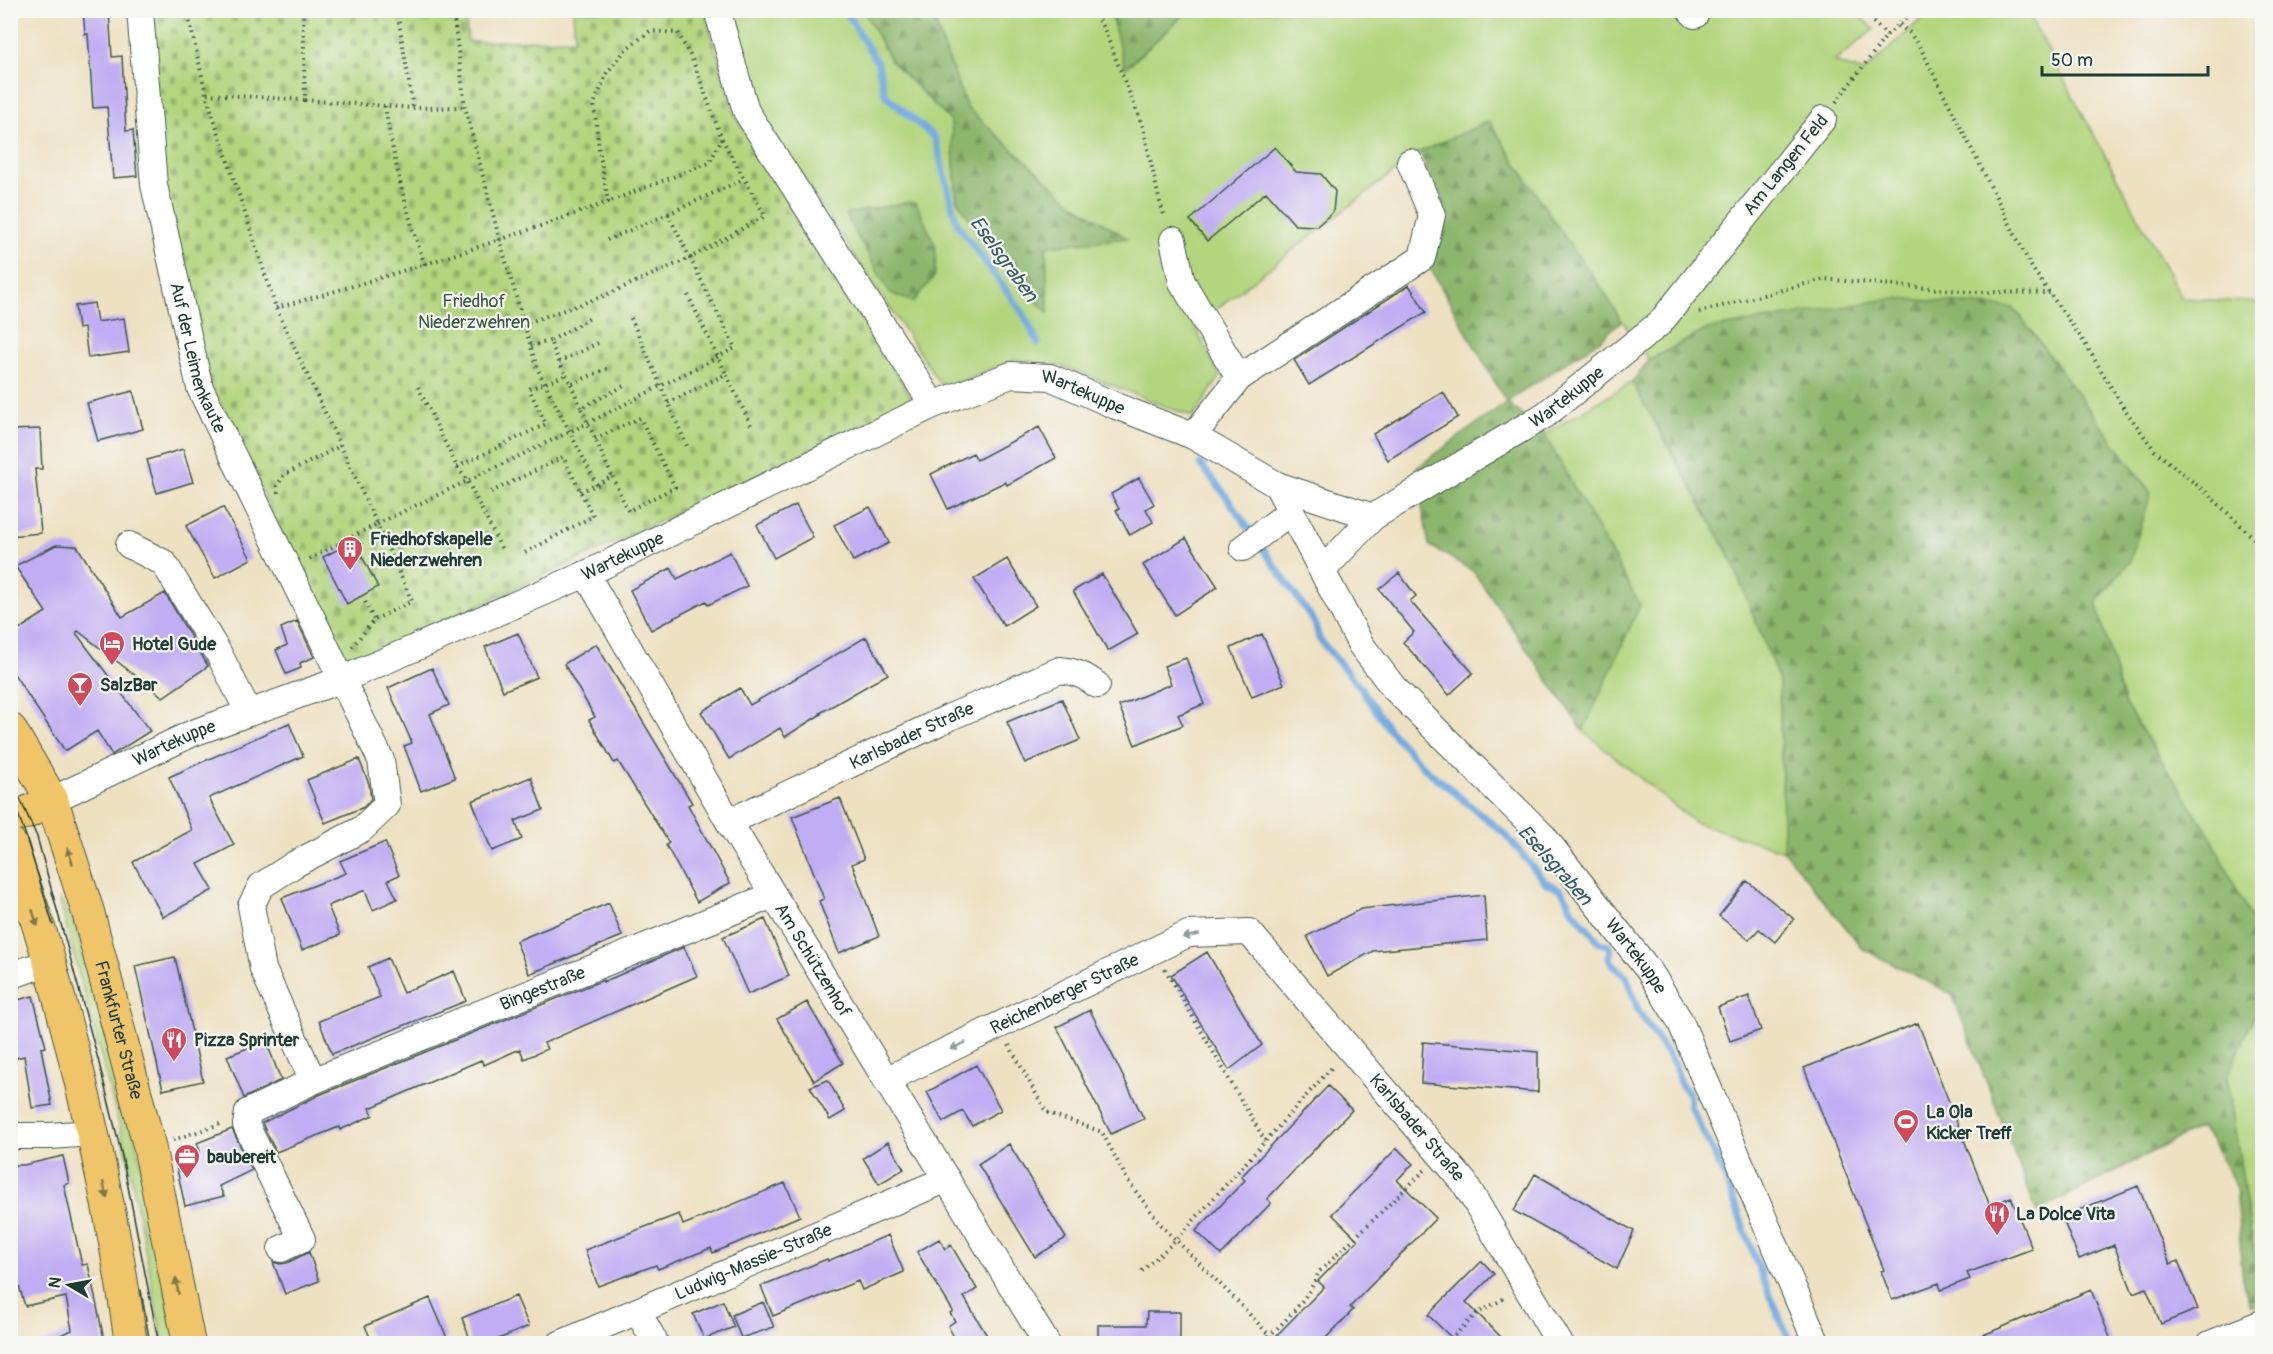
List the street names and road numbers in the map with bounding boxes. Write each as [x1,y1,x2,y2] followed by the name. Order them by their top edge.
[1738,110,1834,220] street label: Am Langen Feld
[165,280,232,437] street label: Auf der Leimenkaute
[1525,361,1609,433] street label: Wartekuppe
[1041,365,1128,420] street label: Wartekuppe
[578,526,668,586] street label: Wartekuppe
[846,697,977,775] street label: Karlsbader Straße
[129,714,219,771] street label: Wartekuppe
[770,899,857,1022] street label: Am Schützenhof
[1601,914,1672,998] street label: Wartekuppe
[986,948,1143,1039] street label: Reichenberger Straße
[90,958,148,1102] street label: Frankfurter Straße
[496,961,589,1016] street label: Bingestraße
[1364,1069,1470,1186] street label: Karlsbader Straße
[671,1218,835,1305] street label: Ludwig-Massie-Straße

